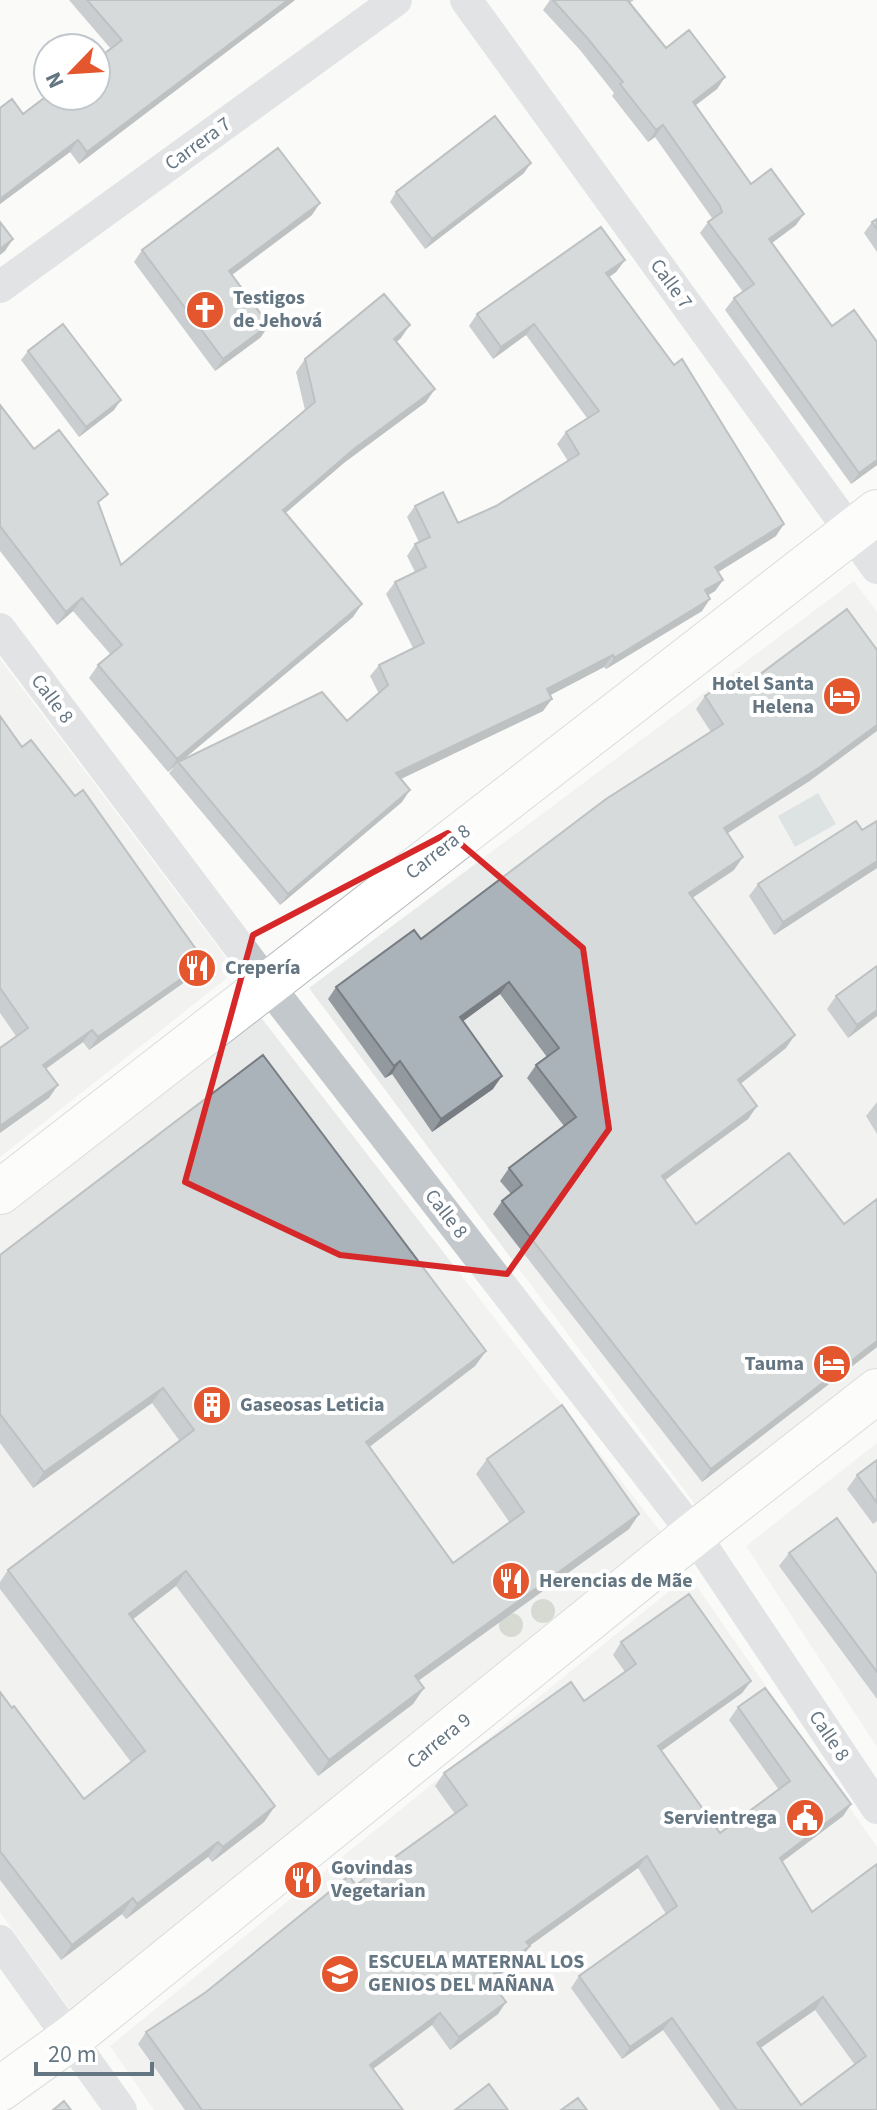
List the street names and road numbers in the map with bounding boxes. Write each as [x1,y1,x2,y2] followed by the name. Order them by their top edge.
[159,110,237,178] street label: Carrera 7
[643,253,699,315] street label: Calle 7
[24,668,80,730] street label: Calle 8
[400,818,476,886] street label: Carrera 8
[418,1183,474,1245] street label: Calle 8
[802,1705,856,1767] street label: Calle 8
[401,1706,477,1776] street label: Carrera 9

